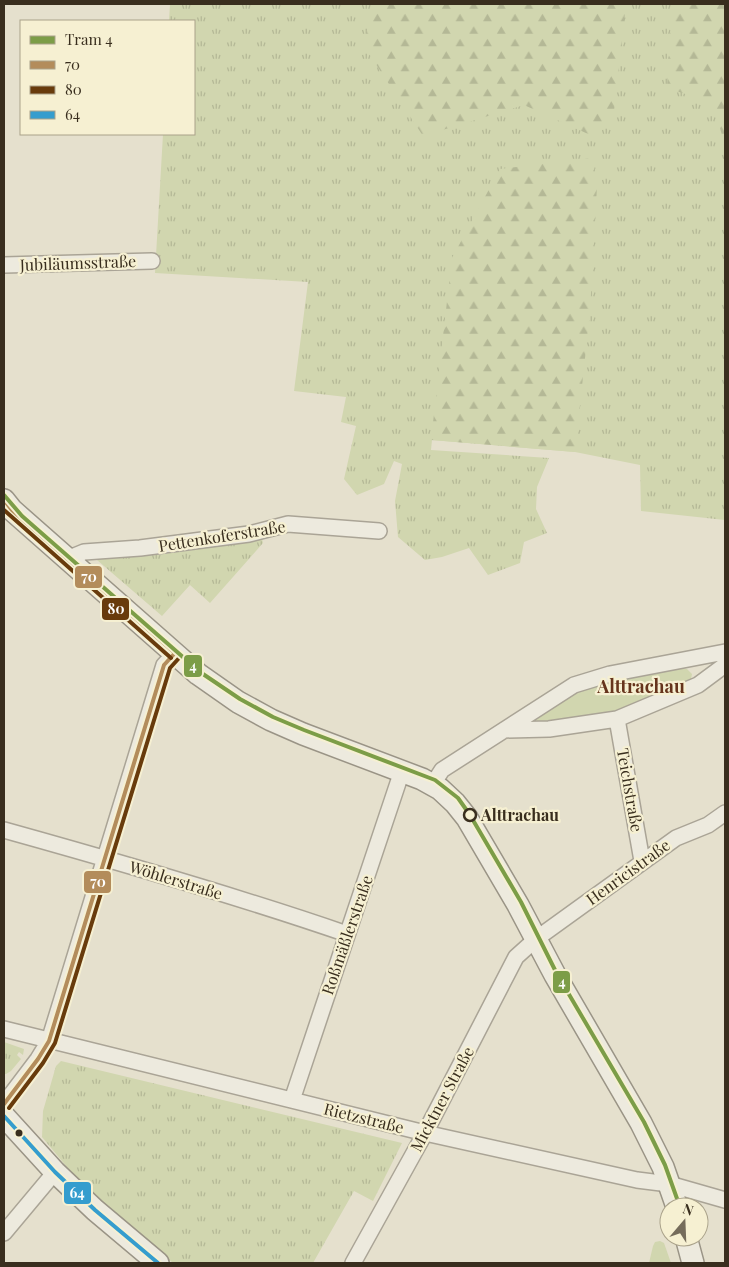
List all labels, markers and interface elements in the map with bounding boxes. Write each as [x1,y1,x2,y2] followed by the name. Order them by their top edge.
[20,20,195,135] legend
[65,29,113,49] text: Tram 4
[65,54,80,74] text: 70
[65,79,82,99] text: 80
[65,104,80,124] text: 64
[18,250,137,275] street label: Jubiläumsstraße
[157,515,287,556] street label: Pettenkoferstraße
[74,565,103,589] line badge: 70
[81,567,97,586] text: 70
[101,597,130,621] line badge: 80
[108,599,124,618] text: 80
[183,654,203,678] line badge: 4
[189,656,197,675] text: 4
[596,674,685,698] district label: Alttrachau
[613,746,648,833] street label: Teichstraße
[480,804,559,825] place label: Alttrachau
[463,808,477,822] marker: Alttrachau
[581,834,674,909] street label: Henricistraße
[126,855,225,904] street label: Wöhlerstraße
[83,870,112,894] line badge: 70
[90,872,106,891] text: 70
[316,872,377,997] street label: Roßmäßlerstraße
[552,970,571,994] line badge: 4
[558,972,566,991] text: 4
[405,1043,478,1155] street label: Micktner Straße
[322,1097,406,1138] street label: Rietzstraße
[14,1128,24,1138] unlabelled marker
[63,1181,92,1205] line badge: 64
[69,1183,85,1202] text: 64
[659,1197,709,1247] north arrow
[681,1199,696,1220] text: N

